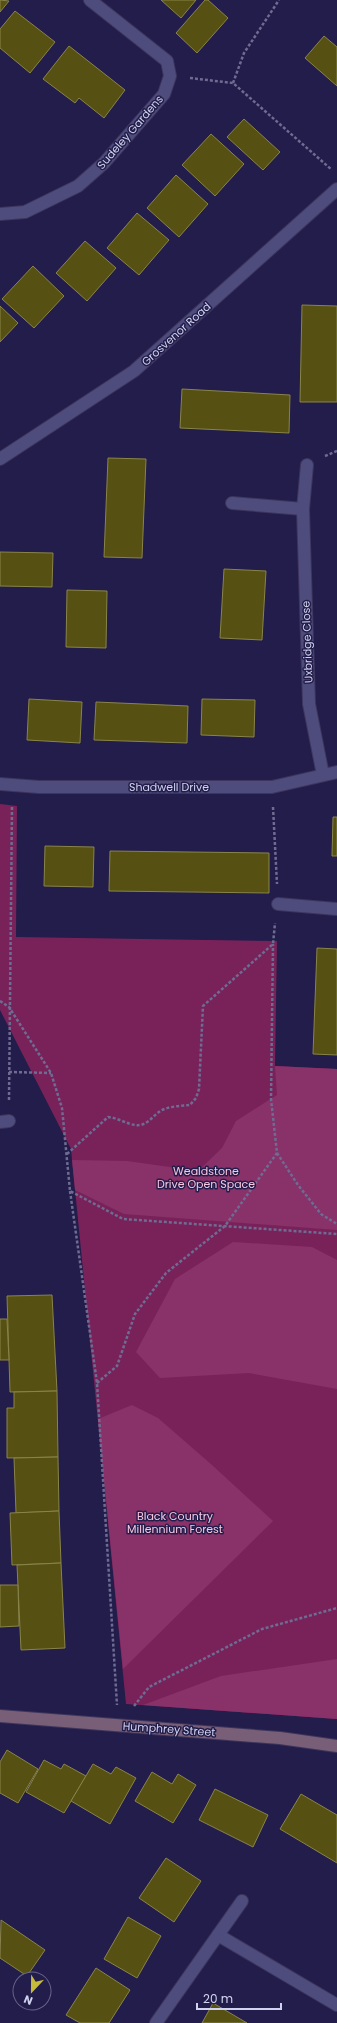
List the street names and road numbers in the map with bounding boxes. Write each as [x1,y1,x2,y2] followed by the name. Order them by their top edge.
[93,91,167,173] street label: Sudeley Gardens
[138,299,214,369] street label: Grosvenor Road
[298,600,316,683] street label: Uxbridge Close
[129,779,209,795] street label: Shadwell Drive
[122,1718,216,1740] street label: Humphrey Street

